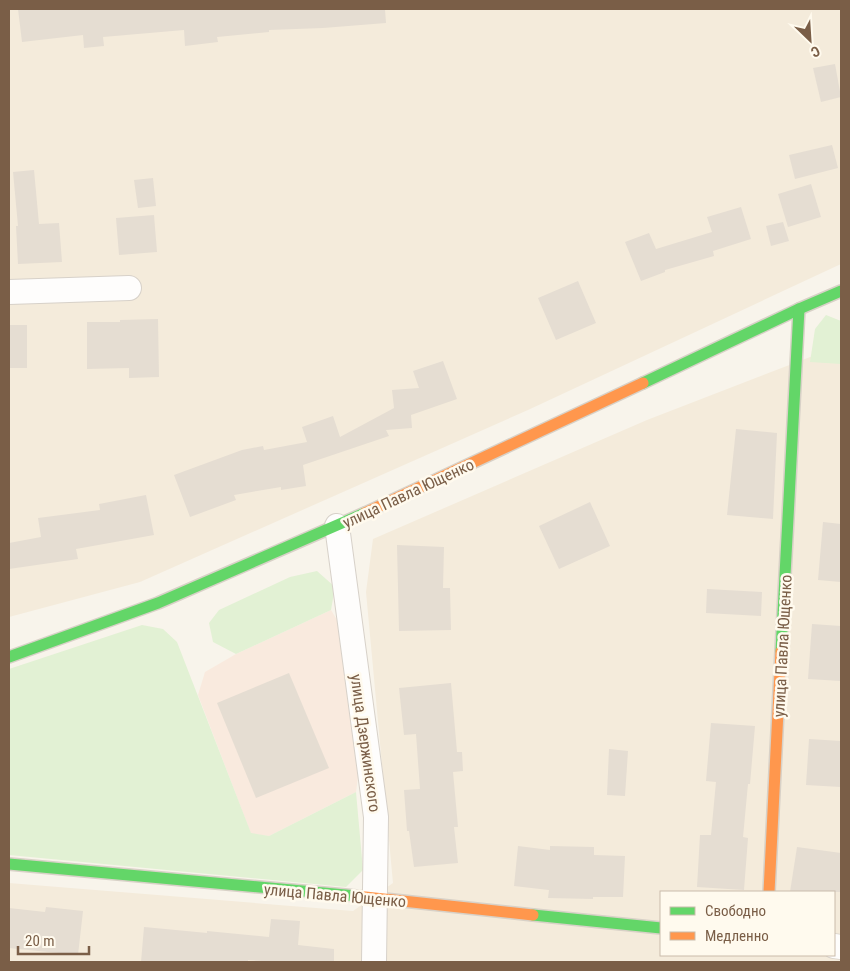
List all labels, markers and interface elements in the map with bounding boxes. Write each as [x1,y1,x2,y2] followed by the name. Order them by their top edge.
[785,15,835,65] north arrow
[808,43,822,61] text: С
[340,455,477,532] street label: улица Павла Ющенко
[769,574,796,718] street label: улица Павла Ющенко
[346,673,385,813] street label: улица Дзержинского
[263,880,407,911] street label: улица Павла Ющенко
[660,891,835,956] legend
[705,902,766,920] text: Свободно
[18,924,89,956] scale bar
[705,927,769,945] text: Медленно
[25,932,55,950] text: 20 m

